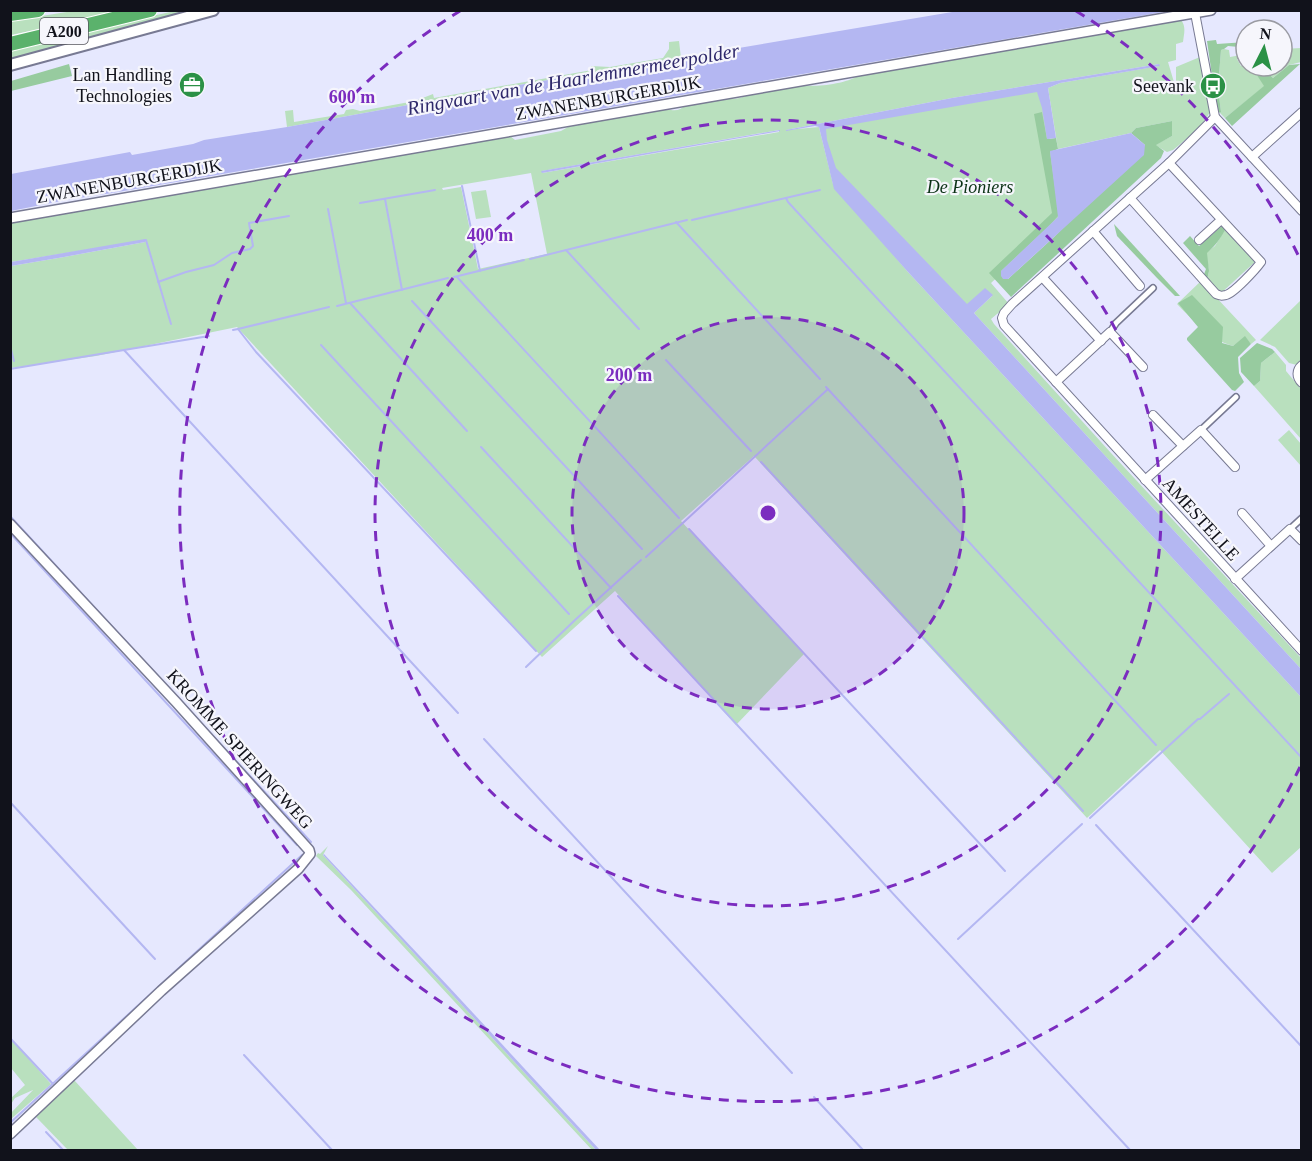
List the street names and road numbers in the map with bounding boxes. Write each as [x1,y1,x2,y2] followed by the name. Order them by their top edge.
[40,18,88,44] road number: A200
[514,72,702,124] street label: ZWANENBURGERDIJK
[35,155,223,207] street label: ZWANENBURGERDIJK
[1158,473,1244,565] street label: AMESTELLE
[163,665,317,833] street label: KROMME SPIERINGWEG

